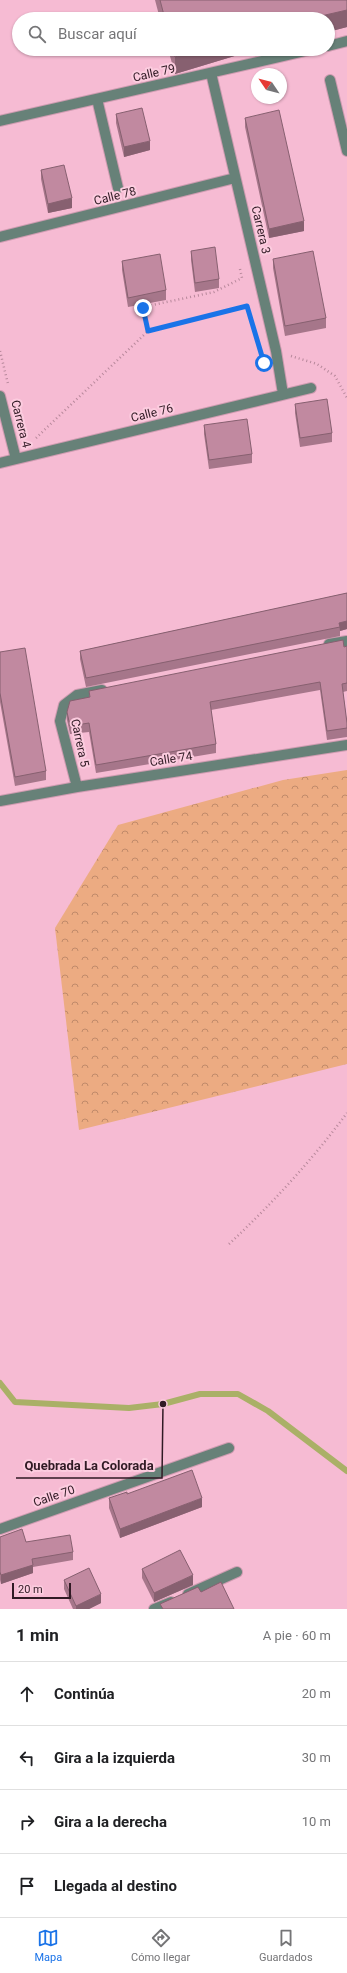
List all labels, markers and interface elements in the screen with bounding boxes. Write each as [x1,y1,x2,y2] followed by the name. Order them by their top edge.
[12,12,335,56] search box
[26,23,48,45] icon: search
[58,25,137,43] text: Buscar aquí
[131,61,177,85] street label: Calle 79
[251,68,287,104] north arrow
[92,184,138,208] street label: Calle 78
[249,205,273,255] street label: Carrera 3
[134,299,152,317] route end
[255,354,273,372] route start
[8,399,34,450] street label: Carrera 4
[129,401,175,425] street label: Calle 76
[68,718,92,769] street label: Carrera 5
[149,749,194,769] street label: Calle 74
[16,1453,162,1478] callout: Quebrada La Colorada
[24,1458,154,1473] text: Quebrada La Colorada
[31,1482,77,1510] street label: Calle 70
[12,1581,71,1600] scale bar
[18,1583,43,1596] text: 20 m
[16,1625,59,1645] text: 1 min
[263,1628,331,1643] text: A pie · 60 m
[16,1683,38,1705] icon: ahead
[54,1685,115,1703] text: Continúa
[302,1686,331,1701] text: 20 m
[16,1747,38,1769] icon: left
[54,1749,175,1767] text: Gira a la izquierda
[302,1750,331,1765] text: 30 m
[16,1811,38,1833] icon: right
[54,1813,167,1831] text: Gira a la derecha
[302,1814,331,1829] text: 10 m
[16,1875,38,1897] icon: arrive
[54,1877,177,1895] text: Llegada al destino
[34,1927,62,1964] tab: Mapa
[131,1927,190,1964] tab: Cómo llegar
[259,1927,313,1964] tab: Guardados

